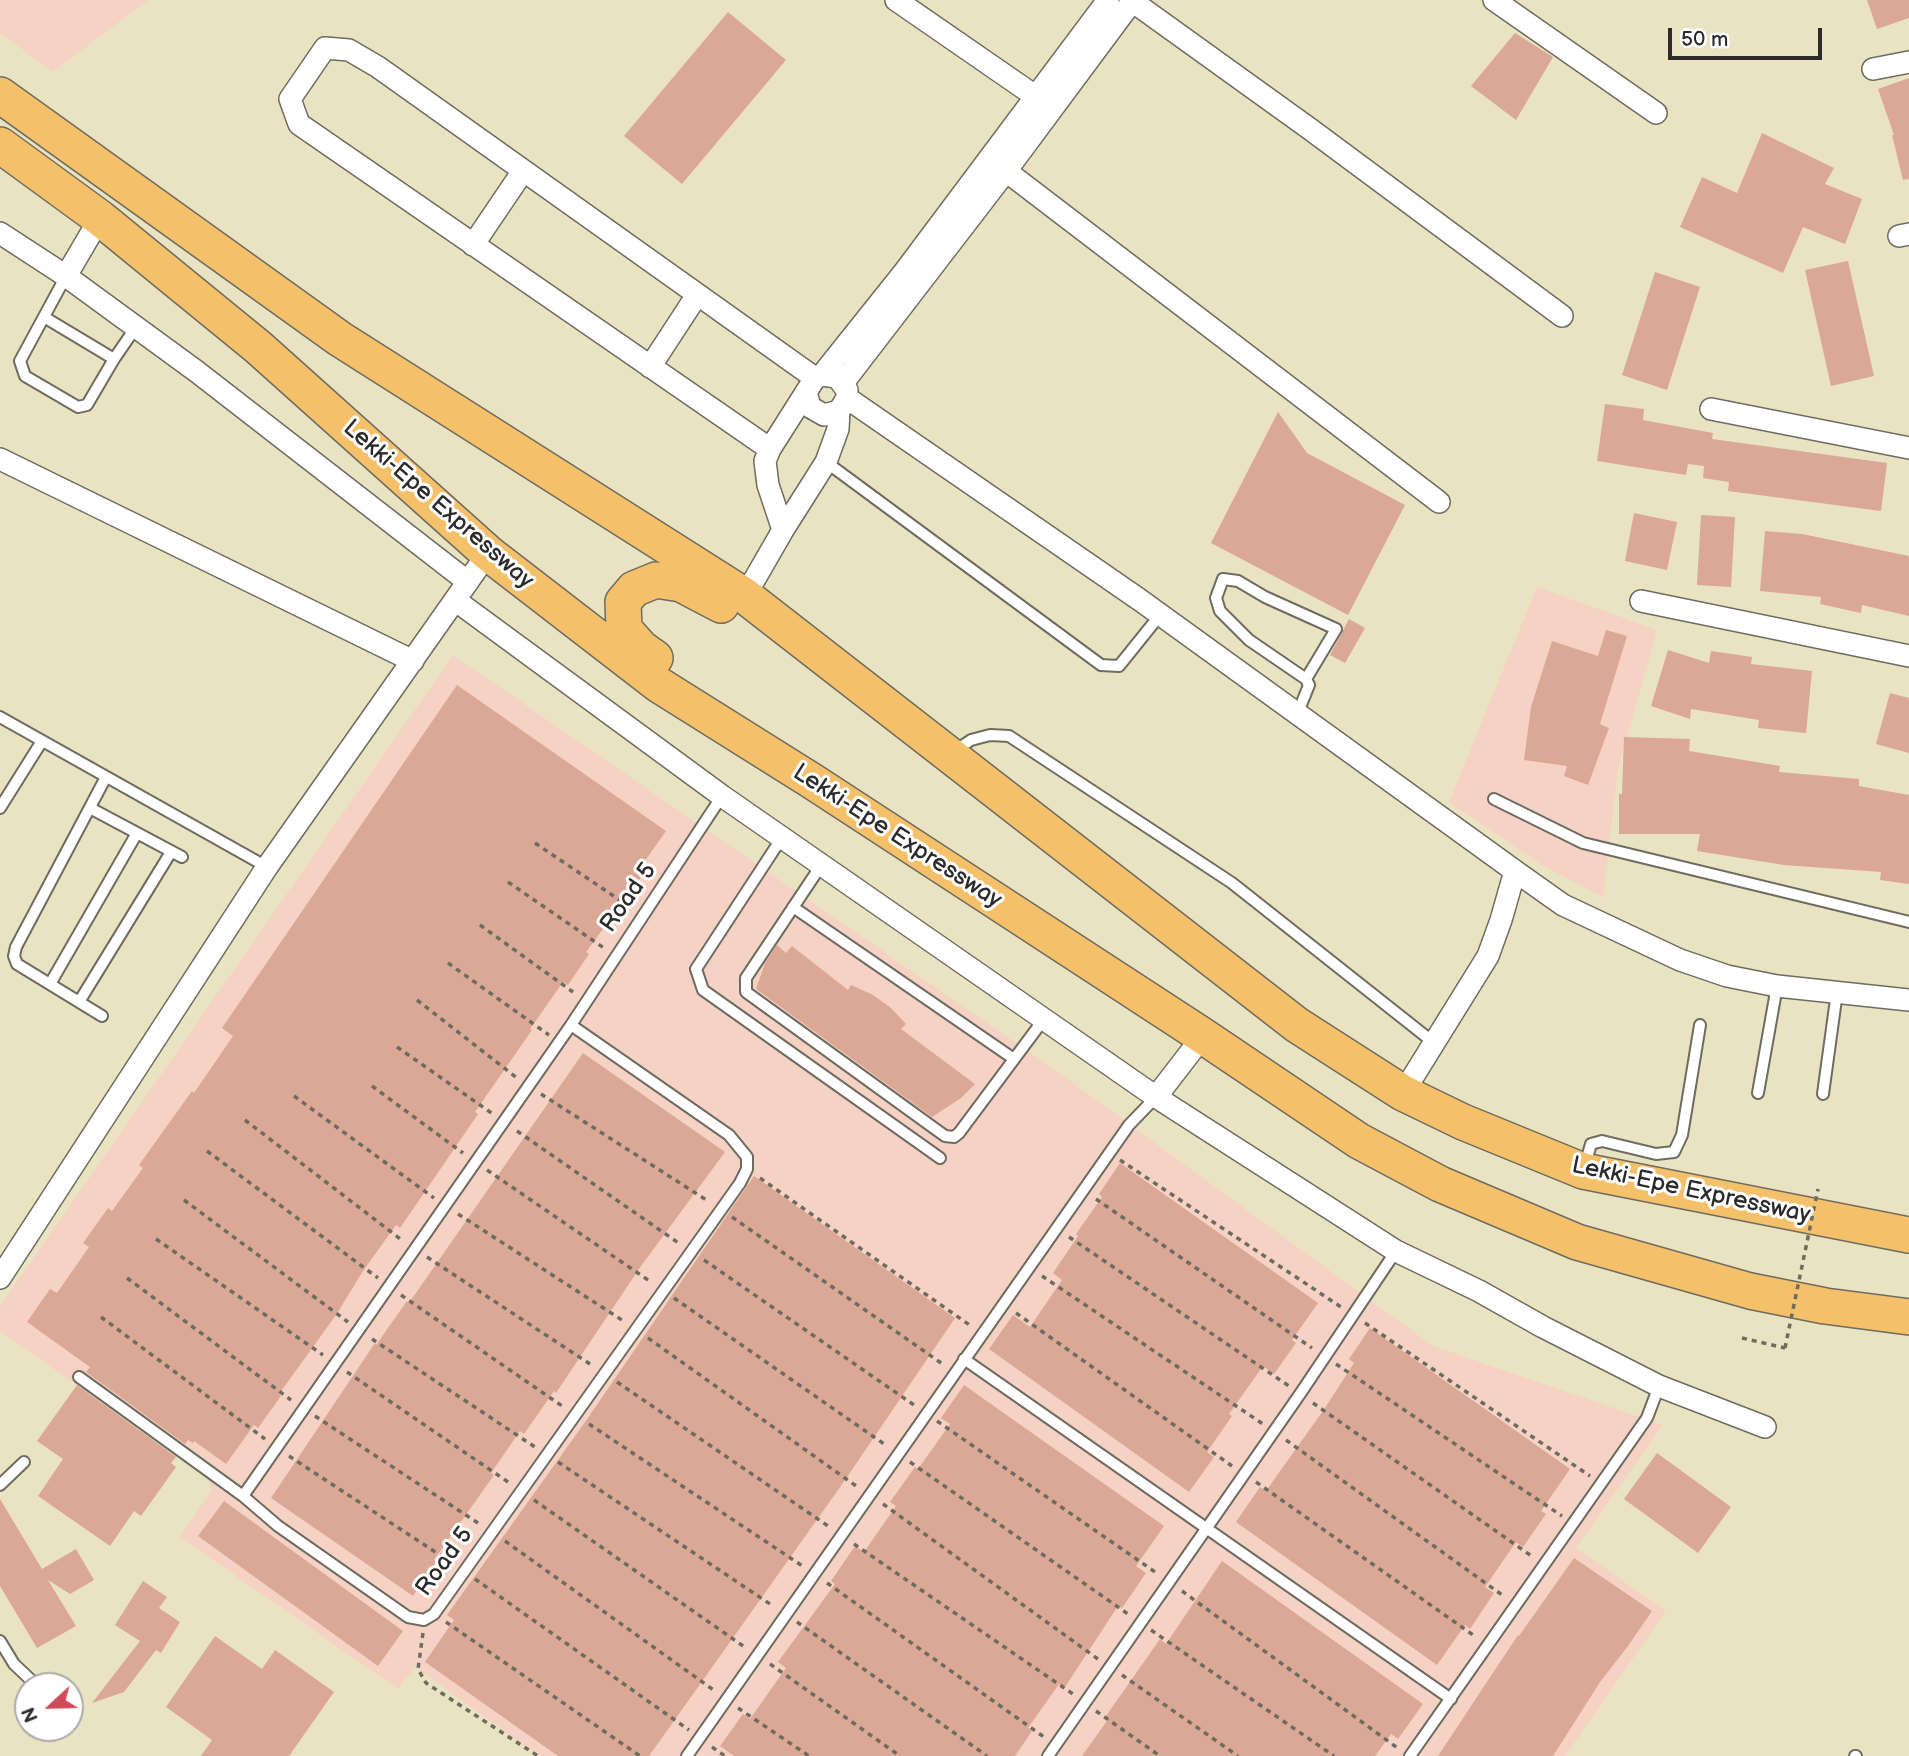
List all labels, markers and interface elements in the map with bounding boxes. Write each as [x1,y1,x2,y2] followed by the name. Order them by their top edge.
[1671,14,1825,58] scale bar
[1681,27,1728,52] text: 50 m
[337,414,539,596] street label: Lekki-Epe Expressway
[787,759,1007,915] street label: Lekki-Epe Expressway
[595,858,663,938] street label: Road 5
[1569,1152,1813,1230] street label: Lekki-Epe Expressway
[410,1522,480,1602] street label: Road 5
[14,1672,84,1742] north arrow
[18,1703,44,1725] text: N

